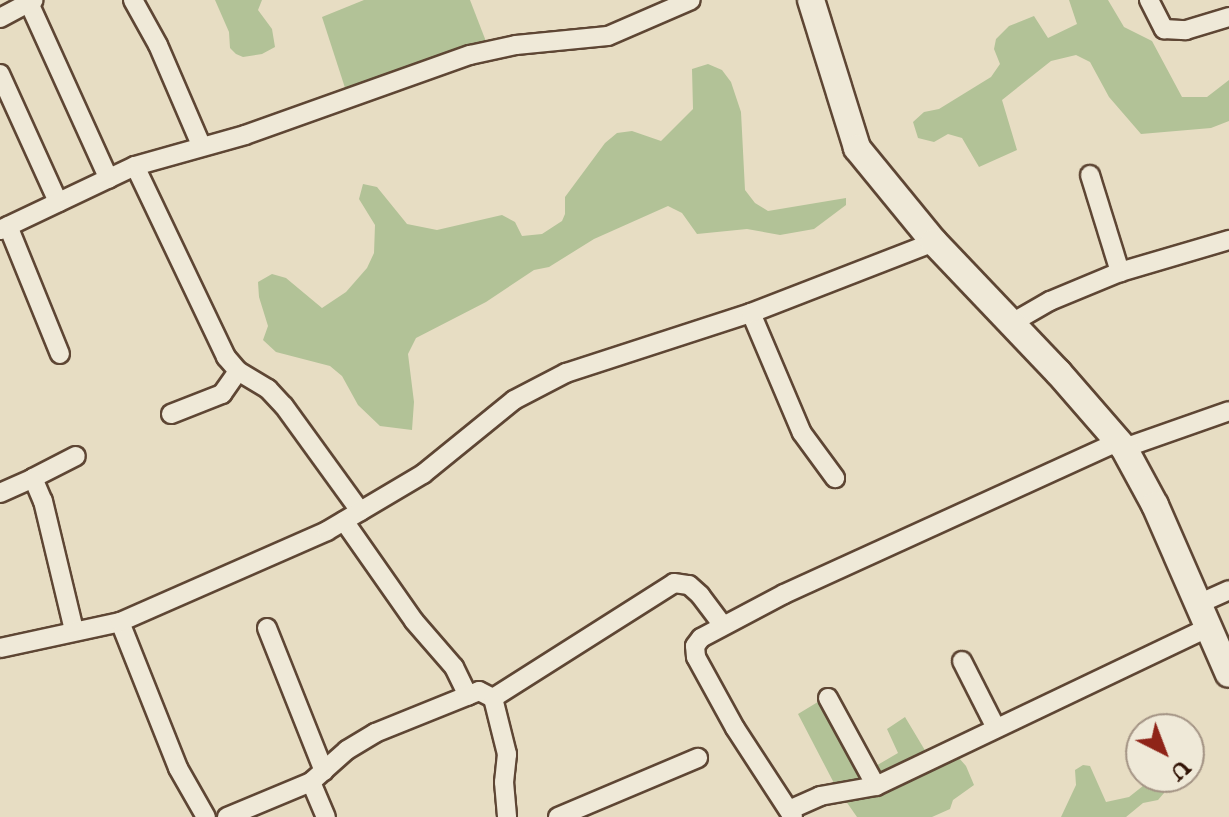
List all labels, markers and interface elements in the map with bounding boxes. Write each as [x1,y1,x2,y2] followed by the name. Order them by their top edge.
[1125,713,1205,793] north arrow
[1163,753,1196,786] text: U

